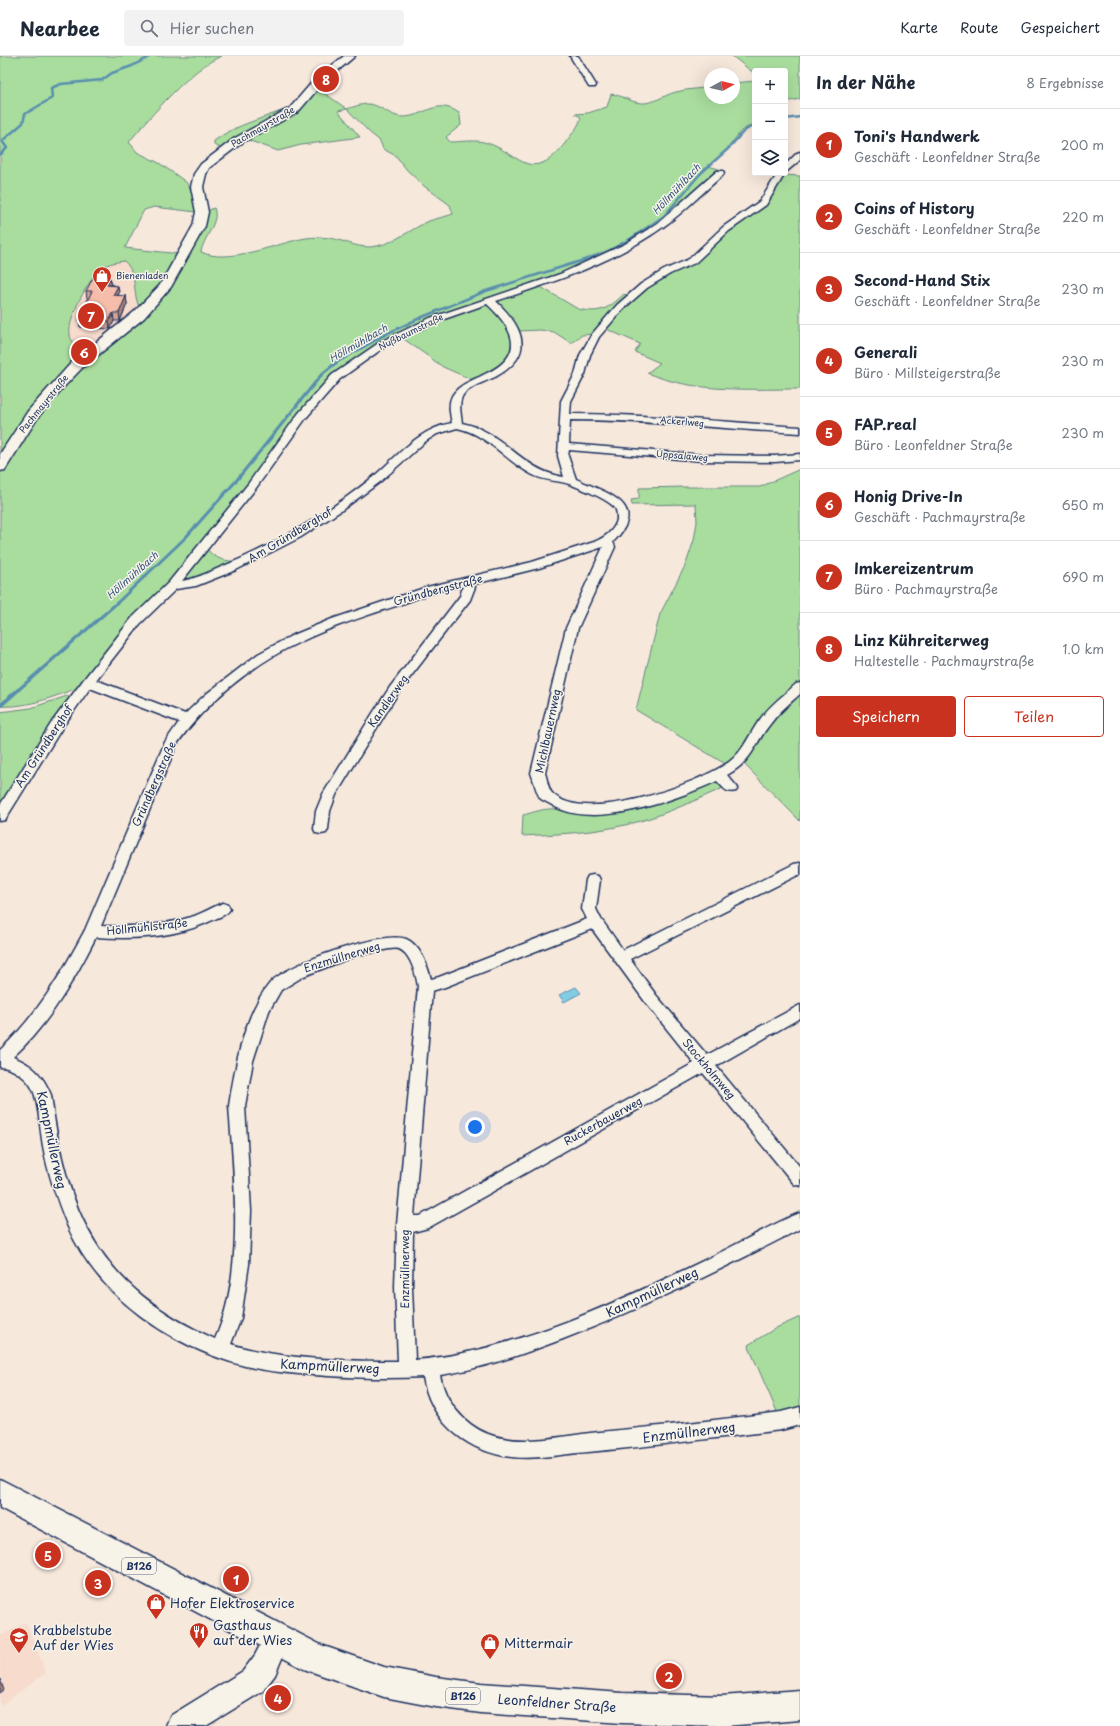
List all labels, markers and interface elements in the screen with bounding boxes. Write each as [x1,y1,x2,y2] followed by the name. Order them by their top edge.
[124,10,404,46] search box
[20,14,100,42] text: Nearbee
[170,16,254,39] text: Hier suchen
[138,17,160,39] icon: search
[900,17,938,38] text: Karte
[960,17,998,38] text: Route
[1020,17,1100,38] text: Gespeichert
[313,64,339,94] pin: 8
[704,68,740,104] north arrow
[752,68,788,176] map controls
[752,68,788,104] button: +
[816,69,915,95] text: In der Nähe
[1026,73,1104,92] text: 8 Ergebnisse
[228,102,297,150] street label: Pachmayrstraße
[752,104,788,140] button: −
[854,124,980,147] text: Toni's Handwerk
[826,135,832,154] text: 1
[1061,135,1104,154] text: 200 m
[752,140,788,176] button: layers
[854,147,1040,166] text: Geschäft · Leonfeldner Straße
[648,160,703,218] water label: Höllmühlbach
[854,196,975,219] text: Coins of History
[824,207,834,226] text: 2
[1062,207,1104,226] text: 220 m
[854,219,1040,238] text: Geschäft · Leonfeldner Straße
[91,265,113,293] shop icon: Bienenladen
[116,268,168,282] place label: Bienenladen
[854,268,990,291] text: Second-Hand Stix
[825,279,833,298] text: 3
[1062,279,1104,298] text: 230 m
[854,291,1040,310] text: Geschäft · Leonfeldner Straße
[78,301,104,331] pin: 7
[376,309,446,353] street label: Nußbaumstraße
[326,320,390,365] water label: Höllmühlbach
[71,337,97,367] pin: 6
[854,340,917,363] text: Generali
[825,351,833,370] text: 4
[1062,351,1104,370] text: 230 m
[854,363,1001,382] text: Büro · Millsteigerstraße
[15,371,71,436] street label: Pachmayrstraße
[660,412,705,430] street label: Ackerlweg
[854,412,917,435] text: FAP.real
[825,423,833,442] text: 5
[1062,423,1104,442] text: 230 m
[854,435,1013,454] text: Büro · Leonfeldner Straße
[656,446,709,464] street label: Uppsalaweg
[854,484,963,507] text: Honig Drive-In
[824,495,834,514] text: 6
[1062,495,1104,514] text: 650 m
[244,502,336,566] street label: Am Gründberghof
[854,507,1026,526] text: Geschäft · Pachmayrstraße
[102,547,161,602] water label: Höllmühlbach
[854,556,974,579] text: Imkereizentrum
[825,567,833,586] text: 7
[1062,567,1104,586] text: 690 m
[391,569,484,610] street label: Gründbergstraße
[854,579,998,598] text: Büro · Pachmayrstraße
[854,628,989,651] text: Linz Kühreiterweg
[825,639,833,658] text: 8
[1063,639,1104,658] text: 1.0 km
[854,651,1034,670] text: Haltestelle · Pachmayrstraße
[363,671,412,731] street label: Kandlerweg
[530,687,565,775] street label: Michlbauernweg
[816,696,956,737] button: Speichern
[964,696,1104,737] button: Teilen
[10,700,77,790] street label: Am Gründberghof
[127,738,180,829] street label: Gründbergstraße
[106,914,189,939] street label: Höllmühlstraße
[302,937,382,976] street label: Enzmüllnerweg
[679,1034,740,1103] street label: Stockholmweg
[33,1089,72,1191] street label: Kampmüllerweg
[560,1092,645,1149] street label: Ruckerbauerweg
[465,1117,485,1137] your location
[396,1229,413,1309] street label: Enzmüllnerweg
[603,1262,701,1321] street label: Kampmüllerweg
[280,1353,380,1378] street label: Kampmüllerweg
[641,1416,737,1447] street label: Enzmüllnerweg
[35,1540,61,1570] pin: 5
[122,1558,156,1574] road number: B126
[223,1564,249,1594] pin: 1
[85,1568,111,1598] pin: 3
[145,1592,167,1620] shop icon: Hofer Elektroservice
[170,1593,295,1612] place label: Hofer Elektroservice
[213,1615,292,1649] place label: Gasthaus auf der Wies
[33,1620,114,1654] place label: Krabbelstube Auf der Wies
[188,1621,210,1649] restaurant icon: Gasthaus auf der Wies
[8,1626,30,1654] school or university icon: Krabbelstube Auf der Wies
[479,1632,501,1660] shop icon: Mittermair
[504,1633,573,1652] place label: Mittermair
[656,1661,682,1691] pin: 2
[265,1683,291,1713] pin: 4
[446,1688,480,1704] road number: B126
[497,1689,617,1716] street label: Leonfeldner Straße

